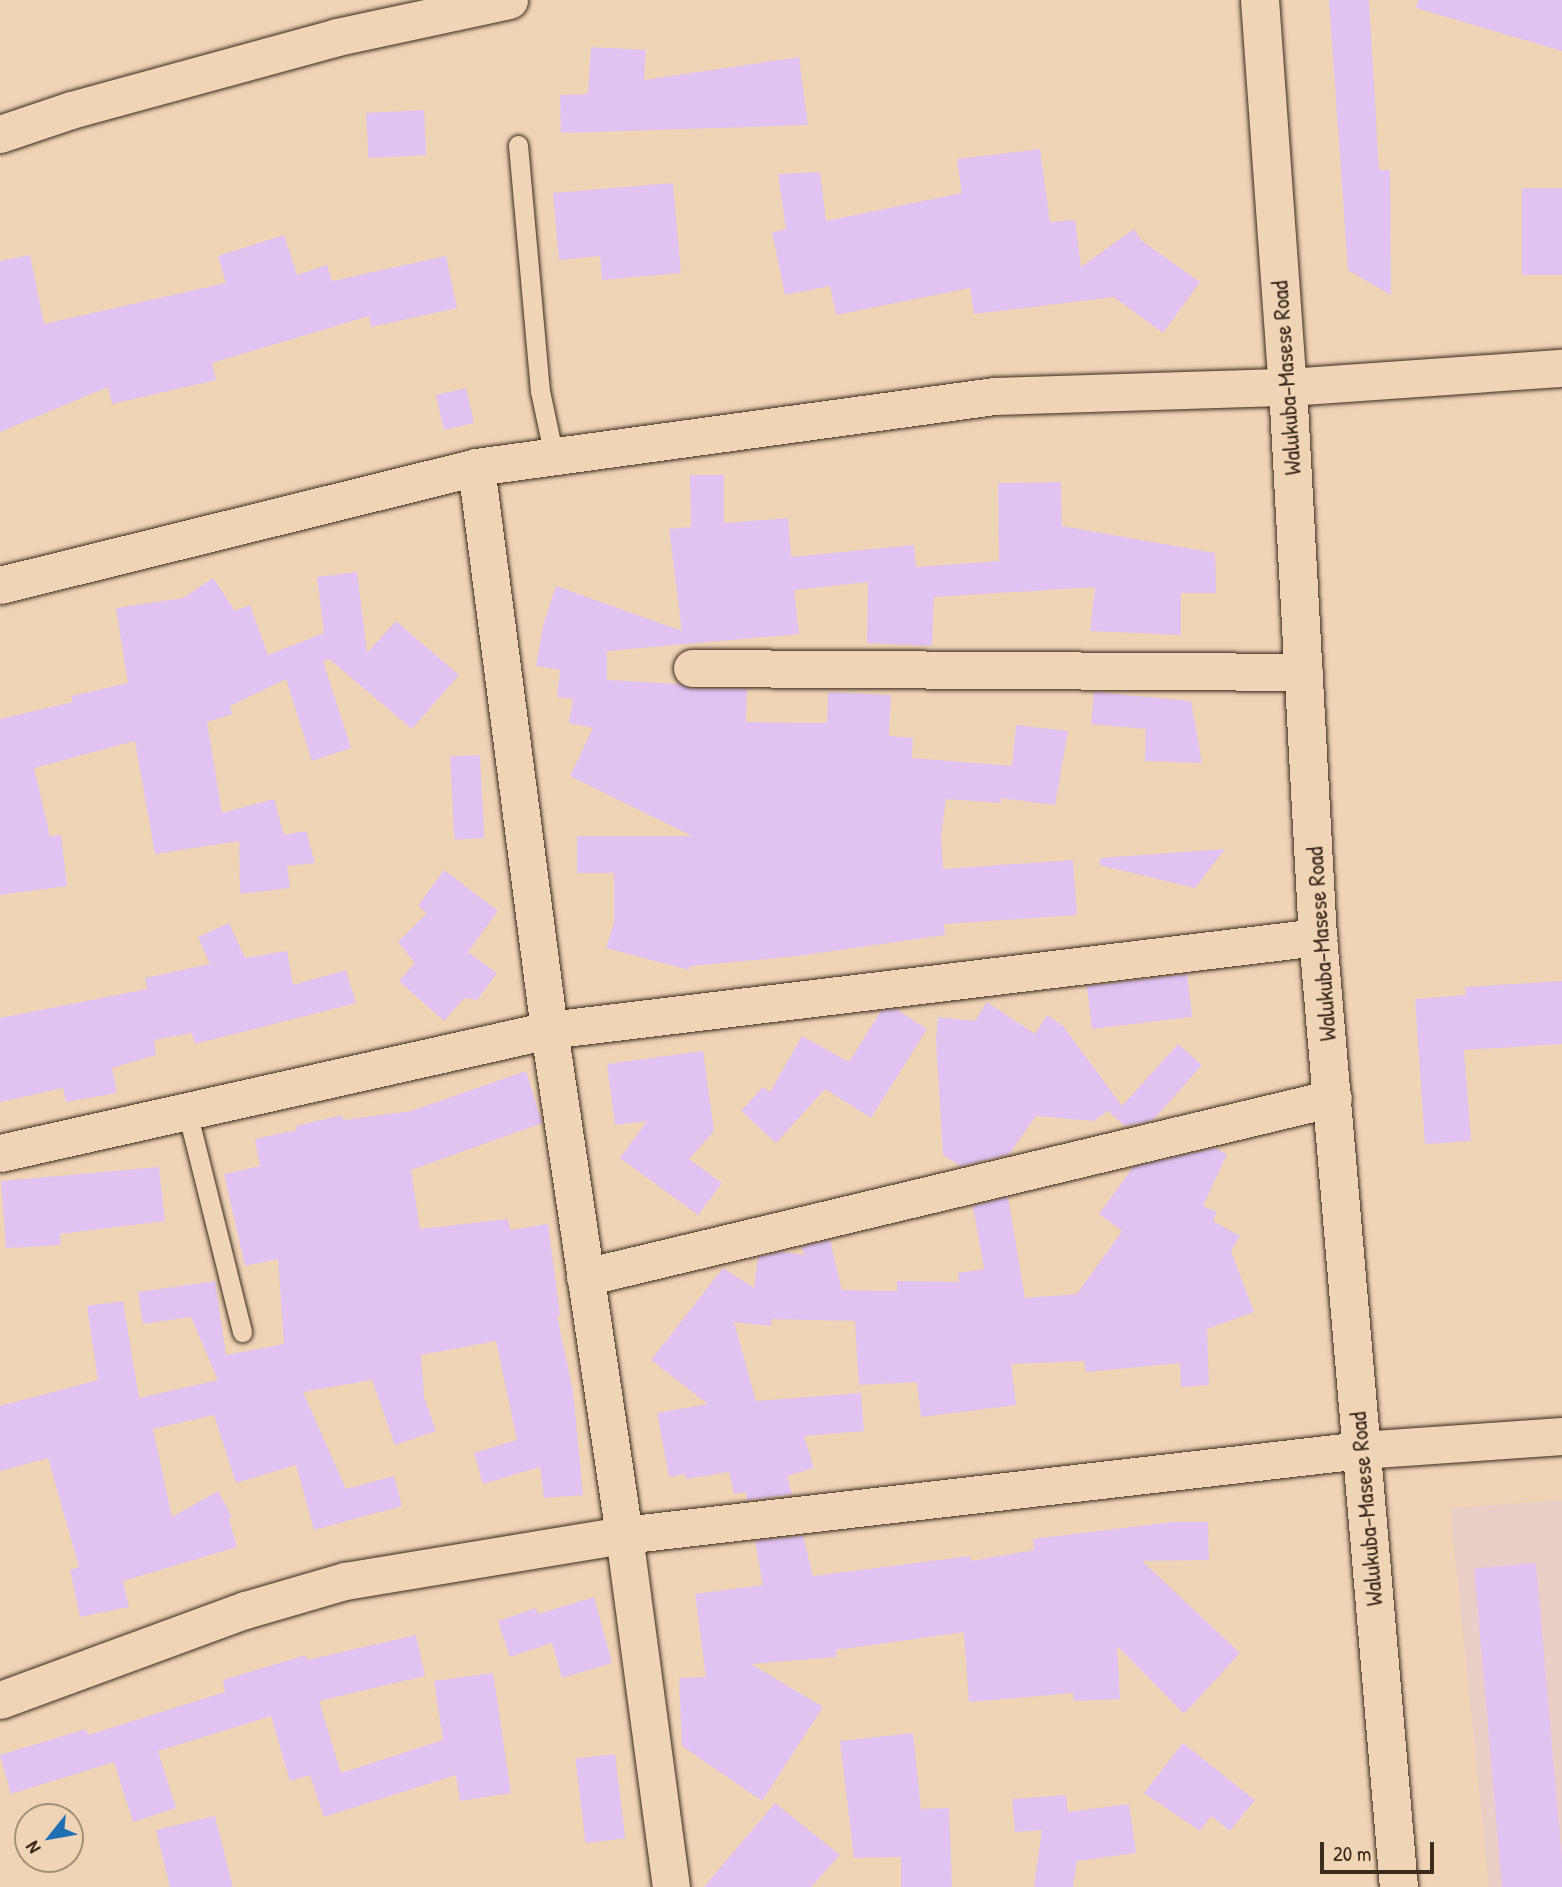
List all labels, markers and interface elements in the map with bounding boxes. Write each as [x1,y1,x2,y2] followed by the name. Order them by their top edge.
[1265,280,1307,476] street label: Walukuba-Masese Road
[1300,846,1342,1042] street label: Walukuba-Masese Road
[1343,1411,1389,1607] street label: Walukuba-Masese Road
[14,1803,84,1873] north arrow
[1324,1828,1438,1872] scale bar
[19,1837,46,1859] text: N
[1333,1839,1371,1868] text: 20 m

